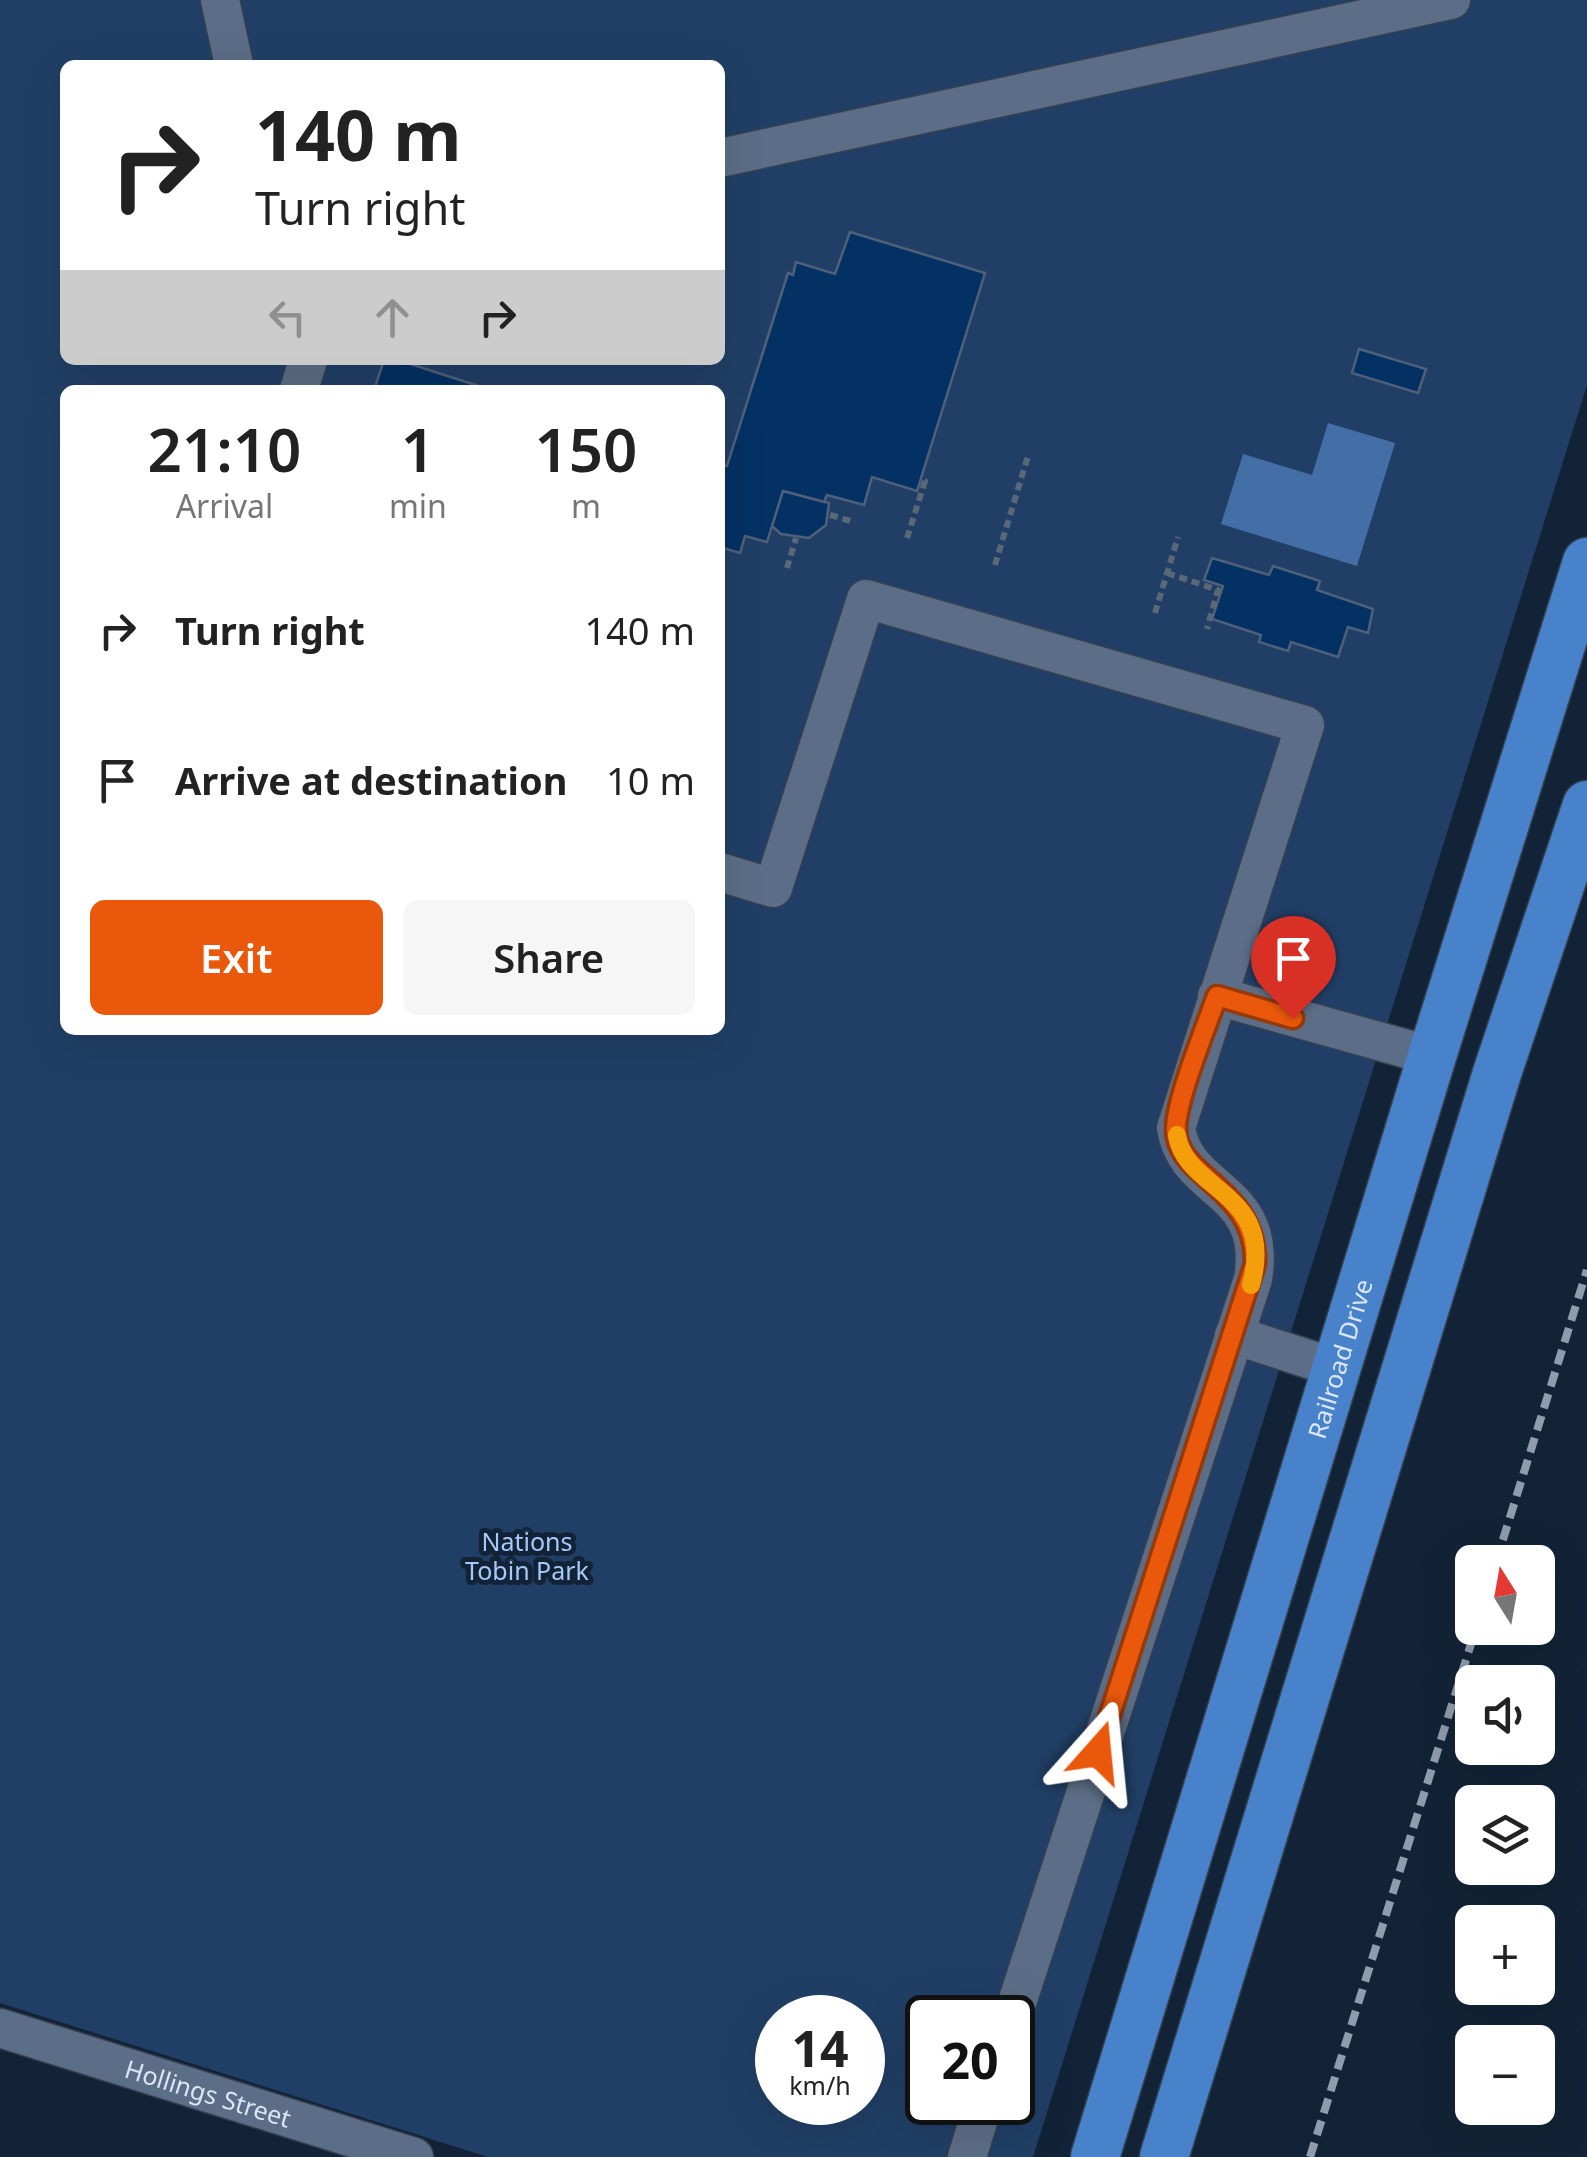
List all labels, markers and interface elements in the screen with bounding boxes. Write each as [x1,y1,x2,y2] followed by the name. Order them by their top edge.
[255,86,462,182] text: 140 m
[90,100,220,230] icon: right
[255,177,466,238] text: Turn right
[260,290,315,345] icon: left
[365,290,420,345] icon: ahead
[470,290,525,345] icon: right
[148,408,301,490] text: 21:10
[401,408,435,490] text: 1
[534,408,637,490] text: 150
[176,484,273,527] text: Arrival
[389,484,447,527] text: min
[571,484,601,527] text: m
[90,603,145,658] icon: right
[175,604,365,656] text: Turn right
[584,604,695,656] text: 140 m
[90,753,145,808] icon: arrive
[175,754,567,806] text: Arrive at destination
[606,754,695,806] text: 10 m
[90,900,383,1015] button: Exit
[403,900,695,1015] button: Share
[1251,916,1336,1019] pin
[1266,931,1321,986] icon: arrive
[1299,1275,1380,1443] street label: Railroad Drive
[465,1524,590,1587] park label: Nations Tobin Park
[1455,1545,1555,1645] north arrow
[1455,1545,1555,2125] map controls
[1455,1665,1555,1765] button: sound
[1046,1700,1150,1804] position arrow
[1455,1785,1555,1885] button: layers
[1455,1905,1555,2005] button: +
[905,1995,1035,2125] speed limit sign: 20
[791,2014,849,2082] text: 14
[1455,2025,1555,2125] button: −
[121,2051,295,2135] street label: Hollings Street
[789,2068,851,2102] text: km/h

